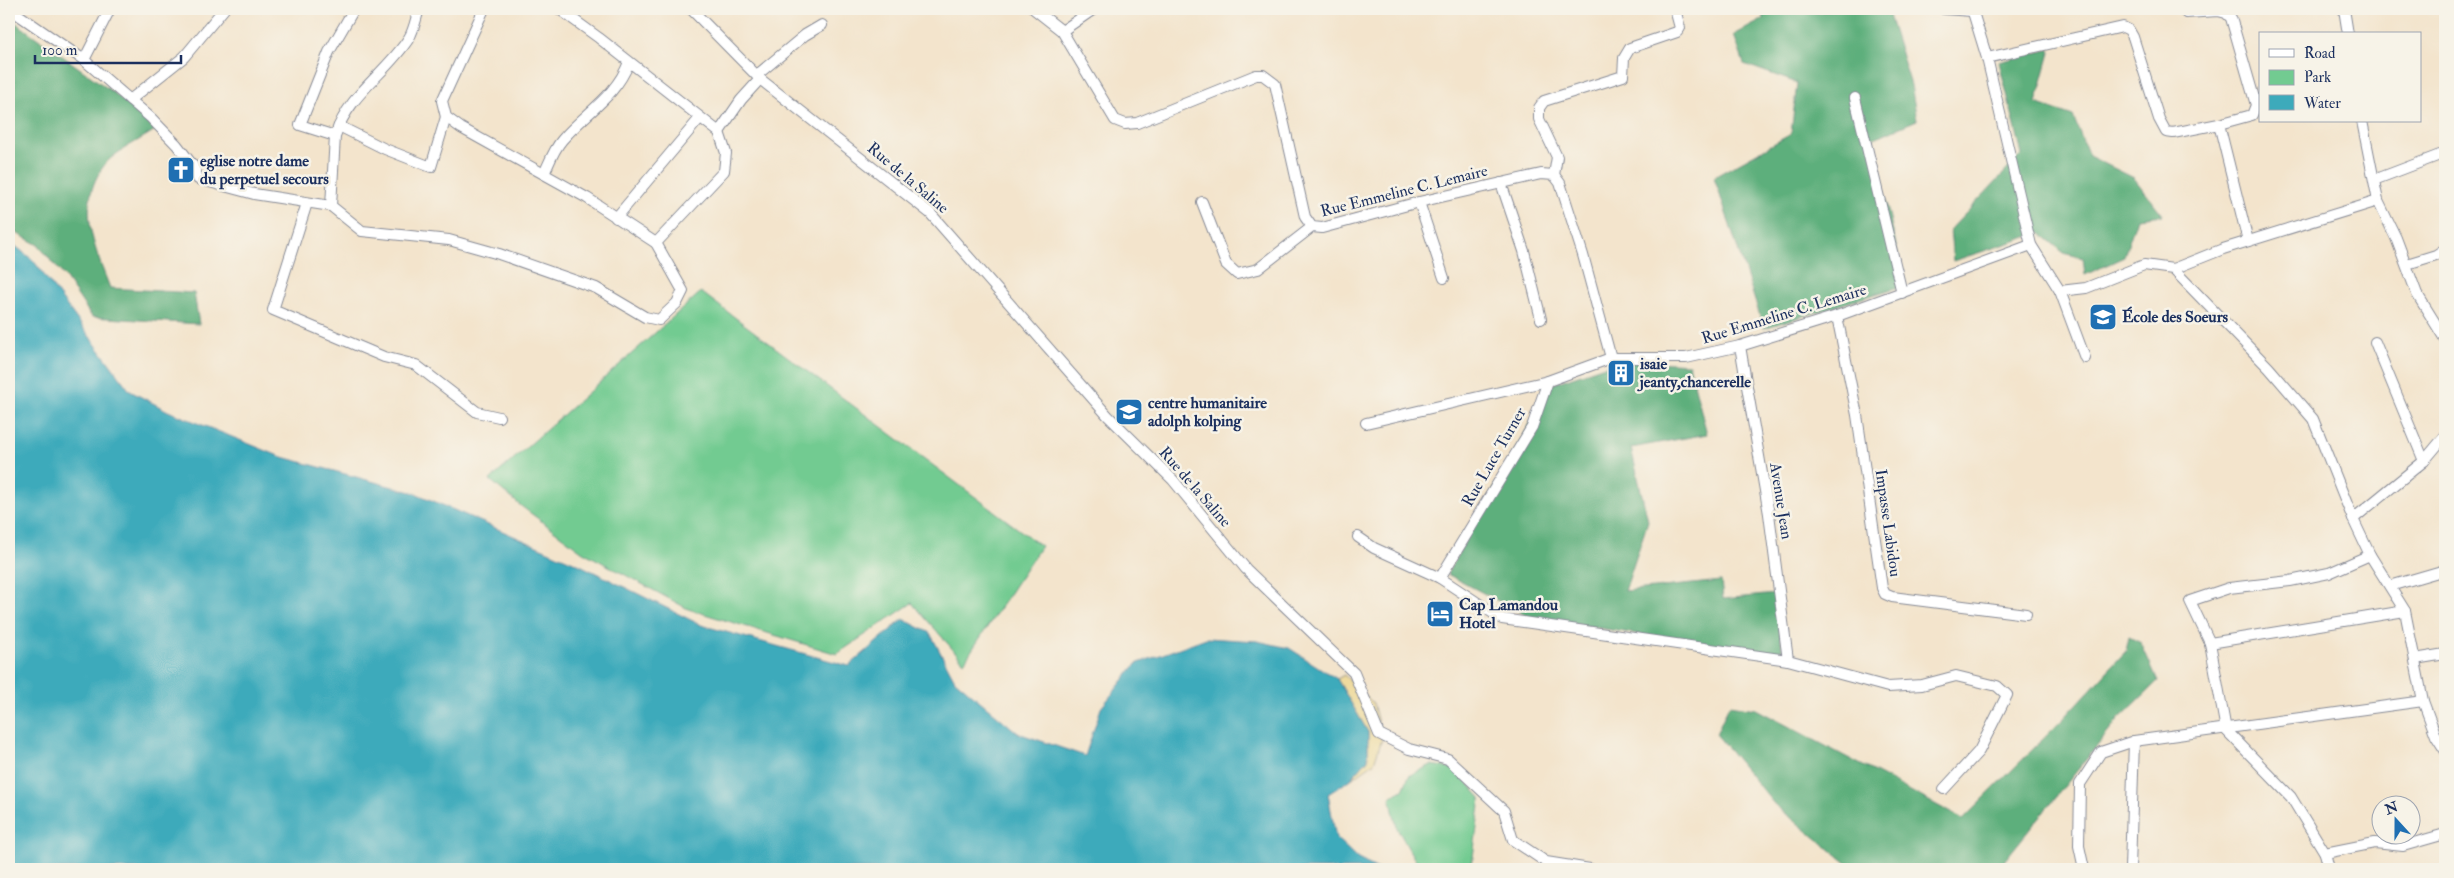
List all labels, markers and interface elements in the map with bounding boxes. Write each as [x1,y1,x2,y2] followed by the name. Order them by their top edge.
[35,32,181,64] scale bar
[2259,32,2422,122] legend
[42,41,78,60] text: 100 m
[2304,44,2336,63] text: Road
[2304,68,2331,87] text: Park
[2303,94,2341,113] text: Water
[863,138,953,218] street label: Rue de la Saline
[200,151,329,190] place label: eglise notre dame du perpetuel secours
[166,155,196,185] church icon: eglise notre dame du perpetuel secours
[1318,160,1490,221] street label: Rue Emmeline C. Lemaire
[1699,279,1869,349] street label: Rue Emmeline C. Lemaire
[2088,302,2118,332] school or university icon: École des Soeurs
[2122,306,2229,327] place label: École des Soeurs
[1637,354,1751,393] place label: isaie jeanty,chancerelle
[1606,358,1636,388] building icon: isaie jeanty,chancerelle
[1148,393,1267,432] place label: centre humanitaire adolph kolping
[1114,397,1144,427] school or university icon: centre humanitaire adolph kolping
[1457,404,1531,510] street label: Rue Luce Turner
[1155,443,1236,532] street label: Rue de la Saline
[1764,460,1797,541] street label: Avenue Jean
[1870,468,1905,578] street label: Impasse Labidou
[1459,595,1559,633] place label: Cap Lamandou Hotel
[1425,599,1455,629] hotel icon: Cap Lamandou Hotel
[2372,796,2422,846] north arrow
[2382,798,2401,819] text: N

